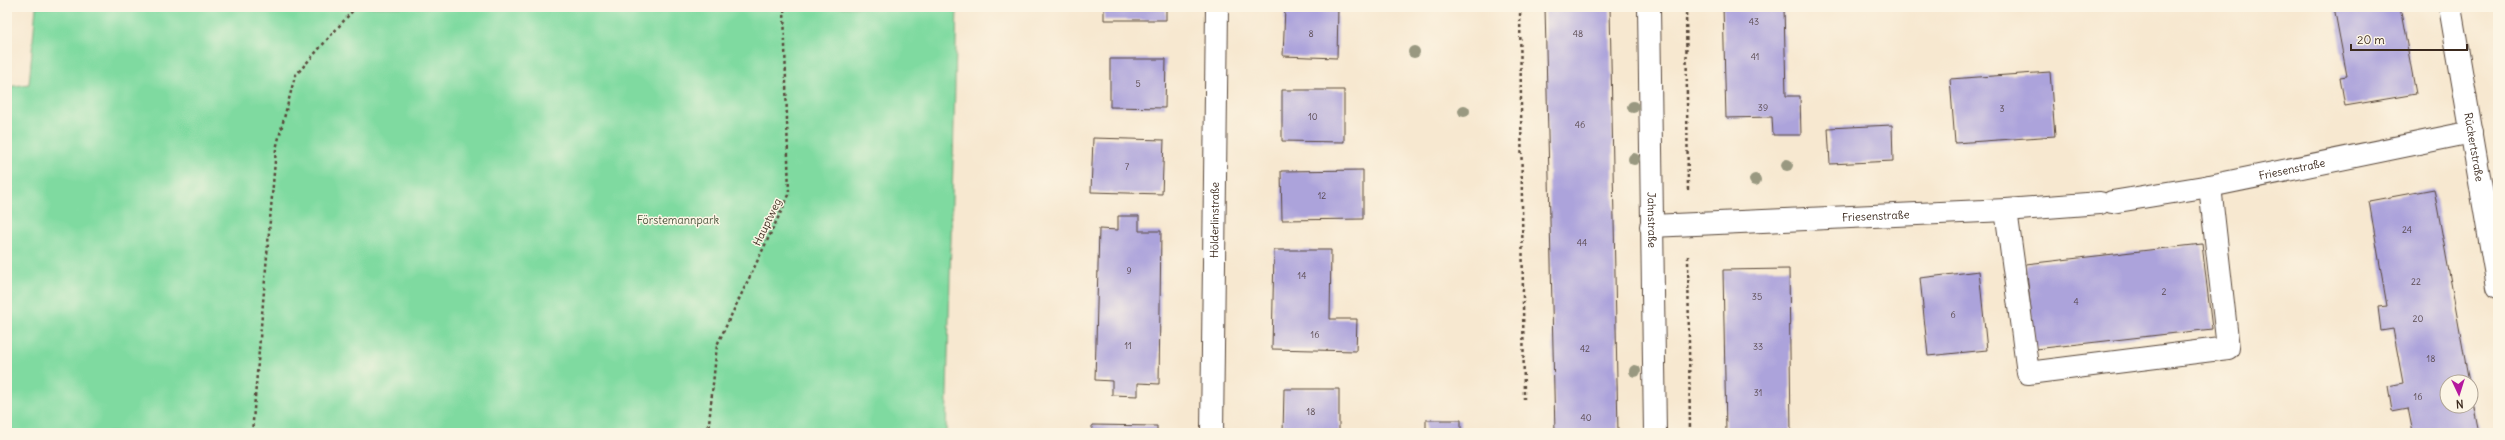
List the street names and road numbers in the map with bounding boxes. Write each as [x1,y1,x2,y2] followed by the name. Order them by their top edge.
[2461,111,2487,183] street label: Rückertstraße
[2258,155,2326,183] street label: Friesenstraße
[1207,182,1222,258] street label: Hölderlinstraße
[1645,192,1659,248] street label: Jahnstraße
[749,196,785,248] street label: Hauptweg
[1842,207,1910,224] street label: Friesenstraße

